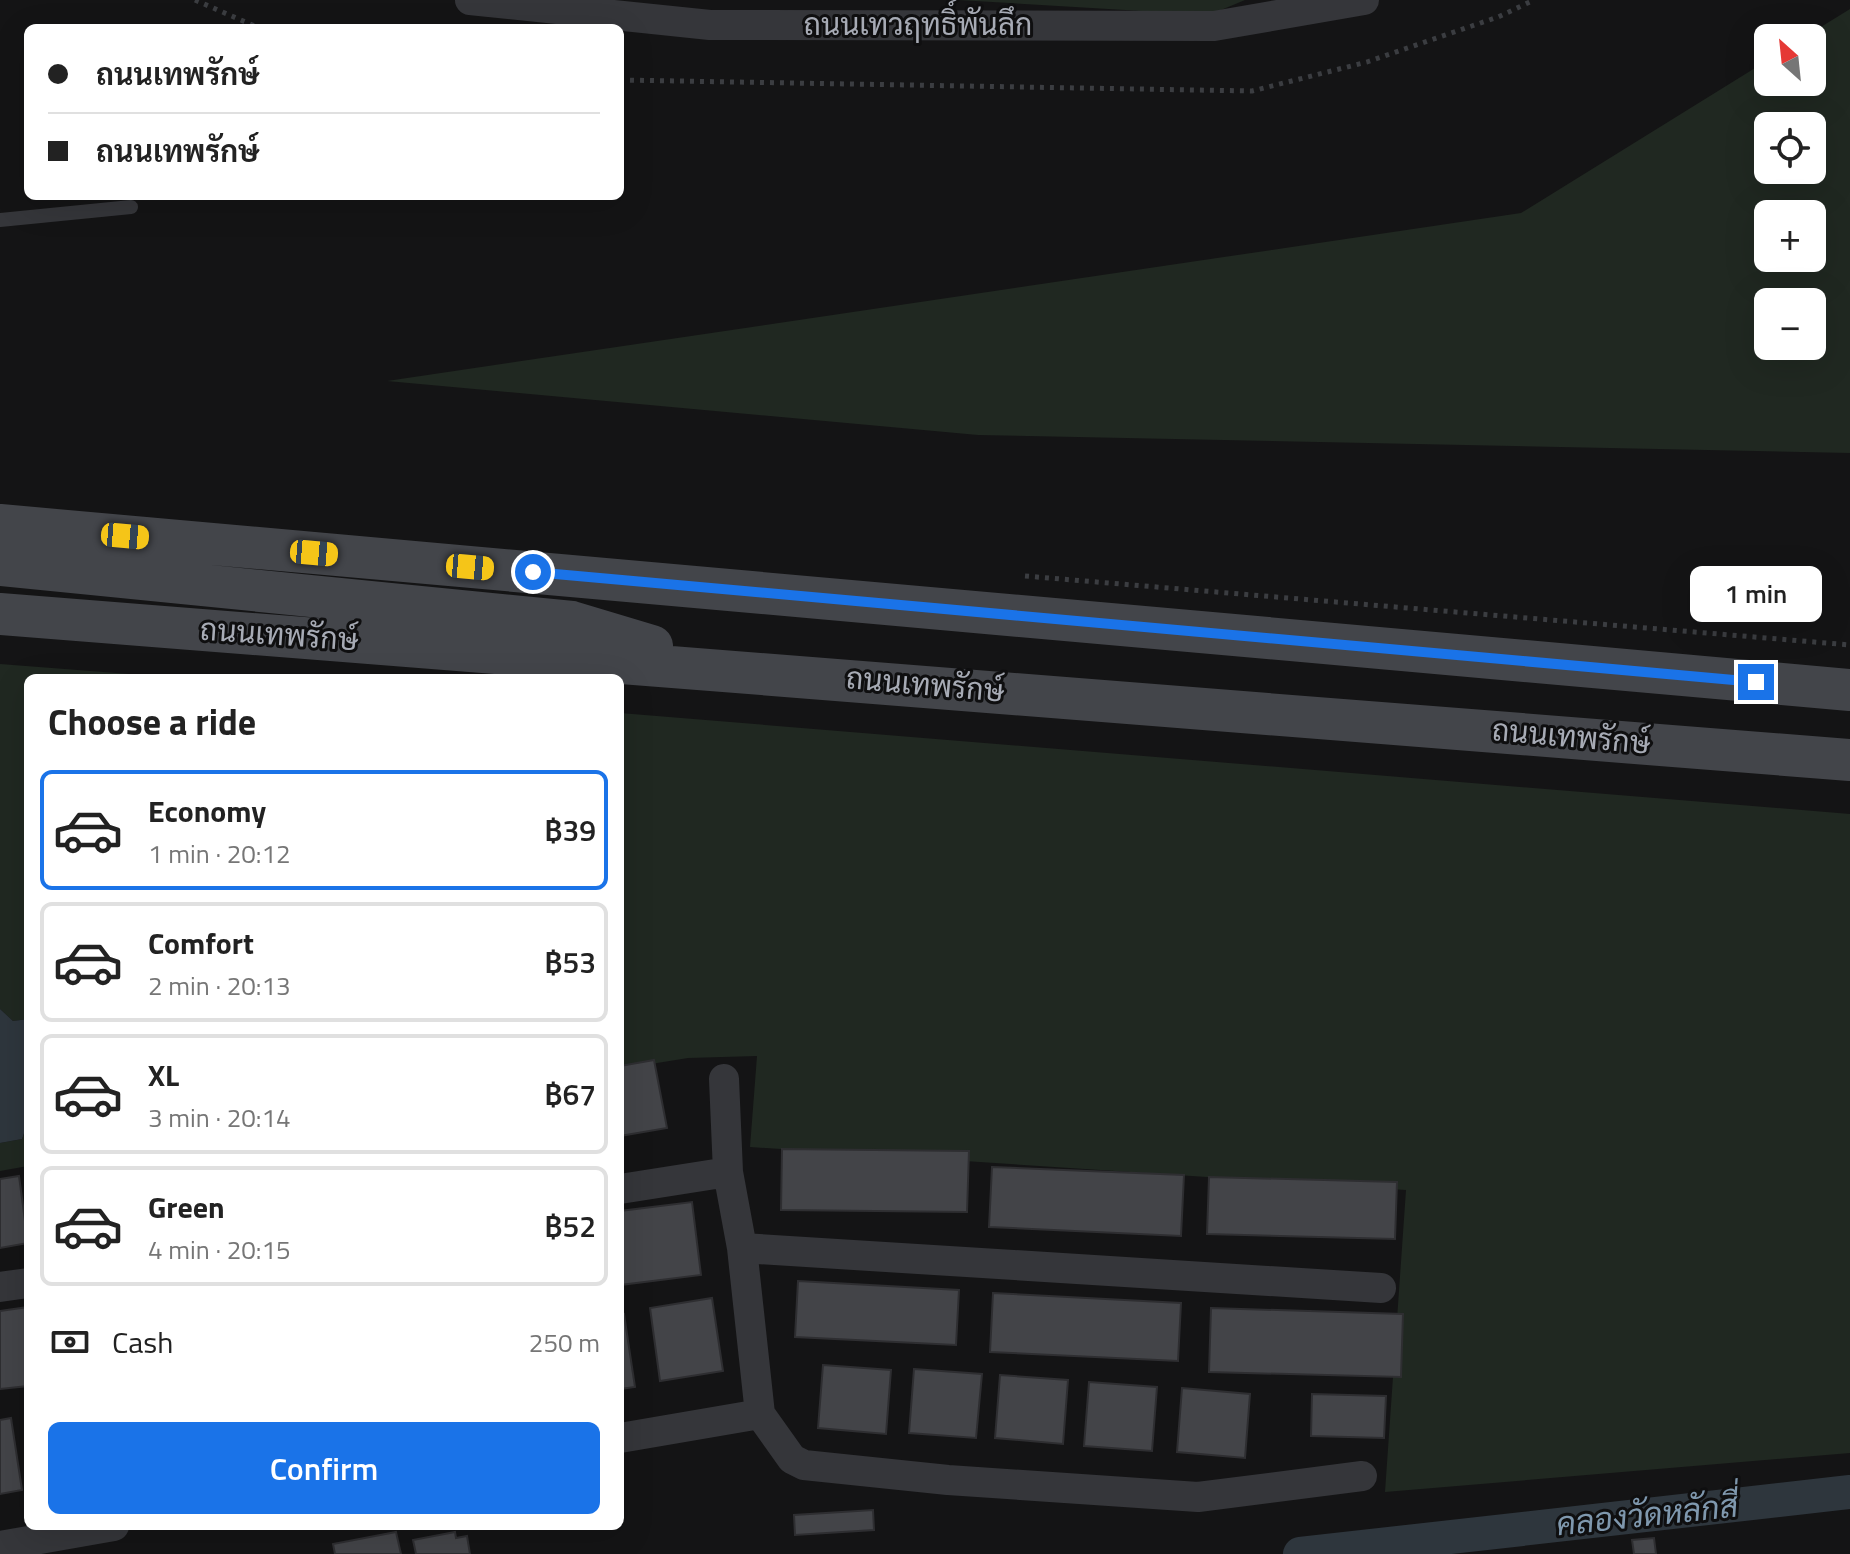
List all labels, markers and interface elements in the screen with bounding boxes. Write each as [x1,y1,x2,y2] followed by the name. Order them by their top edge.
[804,0,1032,47] street label: ถนนเทวฤทธิ์พันลึก
[1754,24,1826,96] north arrow
[1754,24,1826,360] map controls
[96,51,260,97] text: ถนนเทพรักษ์
[1754,112,1826,184] button: locate
[96,128,260,174] text: ถนนเทพรักษ์
[1754,200,1826,272] button: +
[1754,288,1826,360] button: −
[100,522,150,550] car
[289,539,339,567] car
[445,553,495,581] car
[515,554,551,590] route start
[1690,566,1822,622] callout: 1 min
[1725,574,1787,613] text: 1 min
[198,606,360,663] street label: ถนนเทพรักษ์
[844,654,1007,714] street label: ถนนเทพรักษ์
[1738,664,1774,700] route end
[48,694,256,749] text: Choose a ride
[1490,706,1653,766] street label: ถนนเทพรักษ์
[148,788,266,834] text: Economy
[52,794,124,866] icon: car
[544,807,596,853] text: ฿39
[148,834,291,873] text: 1 min · 20:12
[148,920,254,966] text: Comfort
[52,926,124,998] icon: car
[544,939,596,985] text: ฿53
[148,966,291,1005] text: 2 min · 20:13
[148,1052,179,1098] text: XL
[52,1058,124,1130] icon: car
[544,1071,596,1117] text: ฿67
[148,1098,291,1137] text: 3 min · 20:14
[148,1184,225,1230] text: Green
[52,1190,124,1262] icon: car
[544,1203,596,1249] text: ฿52
[148,1230,291,1269] text: 4 min · 20:15
[112,1319,173,1365] text: Cash
[48,1320,92,1364] icon: cash
[529,1323,600,1362] text: 250 m
[48,1422,600,1514] button: Confirm
[1553,1477,1743,1547] water label: คลองวัดหลักสี่

